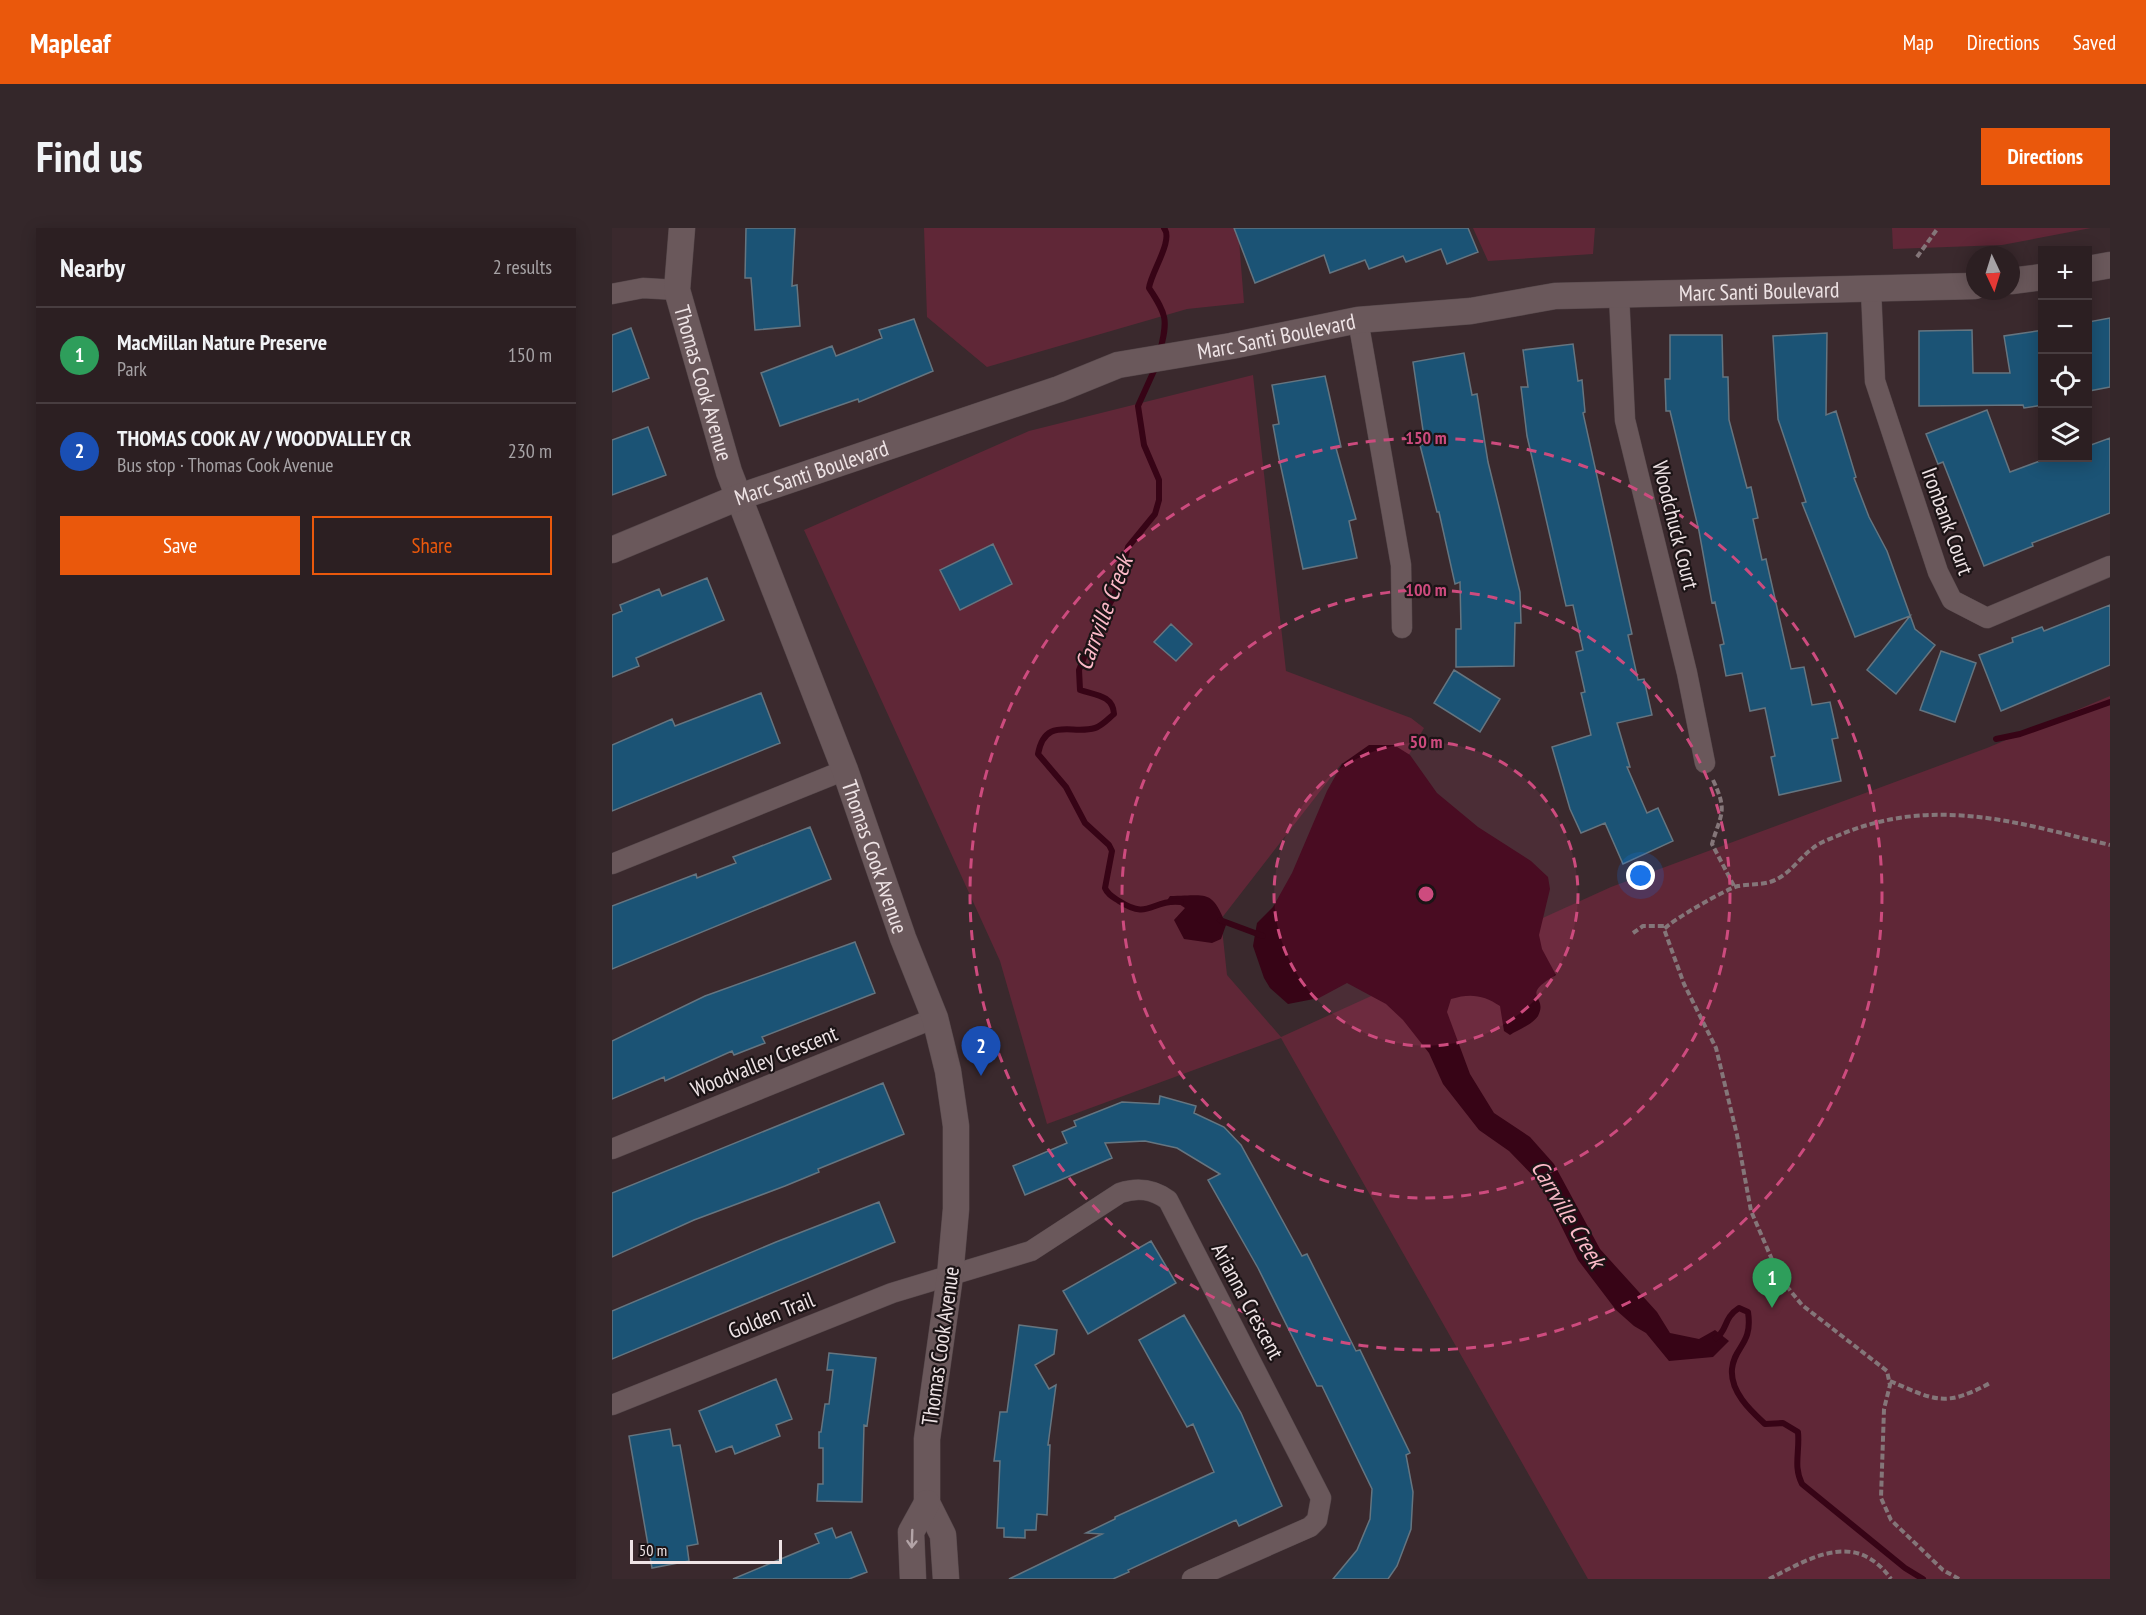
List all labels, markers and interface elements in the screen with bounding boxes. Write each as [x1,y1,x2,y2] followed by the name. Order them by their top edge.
[30,24,111,61] text: Mapleaf
[1903,29,1934,56] text: Map
[1967,29,2040,56] text: Directions
[2073,29,2116,56] text: Saved
[1981,128,2110,185] button: Directions
[36,129,143,184] text: Find us
[1966,246,2020,300] north arrow
[2038,246,2092,462] map controls
[2038,246,2092,300] button: +
[60,251,125,284] text: Nearby
[493,254,552,280] text: 2 results
[1678,275,1840,307] street label: Marc Santi Boulevard
[2038,300,2092,354] button: −
[668,302,739,464] street label: Thomas Cook Avenue
[1195,307,1358,365] street label: Marc Santi Boulevard
[117,328,327,356] text: MacMillan Nature Preserve
[75,342,84,368] text: 1
[508,342,552,368] text: 150 m
[2038,354,2092,408] button: locate
[117,356,147,382] text: Park
[2038,408,2092,462] button: layers
[117,424,411,452] text: THOMAS COOK AV / WOODVALLEY CR
[1405,426,1447,449] text: 150 m
[731,434,892,512] street label: Marc Santi Boulevard
[75,438,84,464] text: 2
[508,438,552,464] text: 230 m
[117,452,334,478] text: Bus stop · Thomas Cook Avenue
[1647,458,1705,592] street label: Woodchuck Court
[1916,464,1980,578] street label: Ironbank Court
[60,516,300,575] button: Save
[312,516,552,575] button: Share
[1067,549,1141,675] water label: Carrville Creek
[1405,578,1447,601] text: 100 m
[1410,730,1442,753] text: 50 m
[835,776,914,937] street label: Thomas Cook Avenue
[1626,861,1655,890] your location
[1416,884,1436,904] centre of rings
[687,1019,841,1103] street label: Woodvalley Crescent
[962,1026,1000,1076] pin: 2
[1524,1154,1614,1276] water label: Carrville Creek
[1206,1238,1290,1364] street label: Arianna Crescent
[1752,1258,1792,1308] pin: 1
[915,1265,965,1427] street label: Thomas Cook Avenue
[724,1285,819,1345] street label: Golden Trail
[907,1529,918,1549] one-way arrow
[630,1537,782,1564] scale bar
[639,1540,667,1560] text: 50 m

